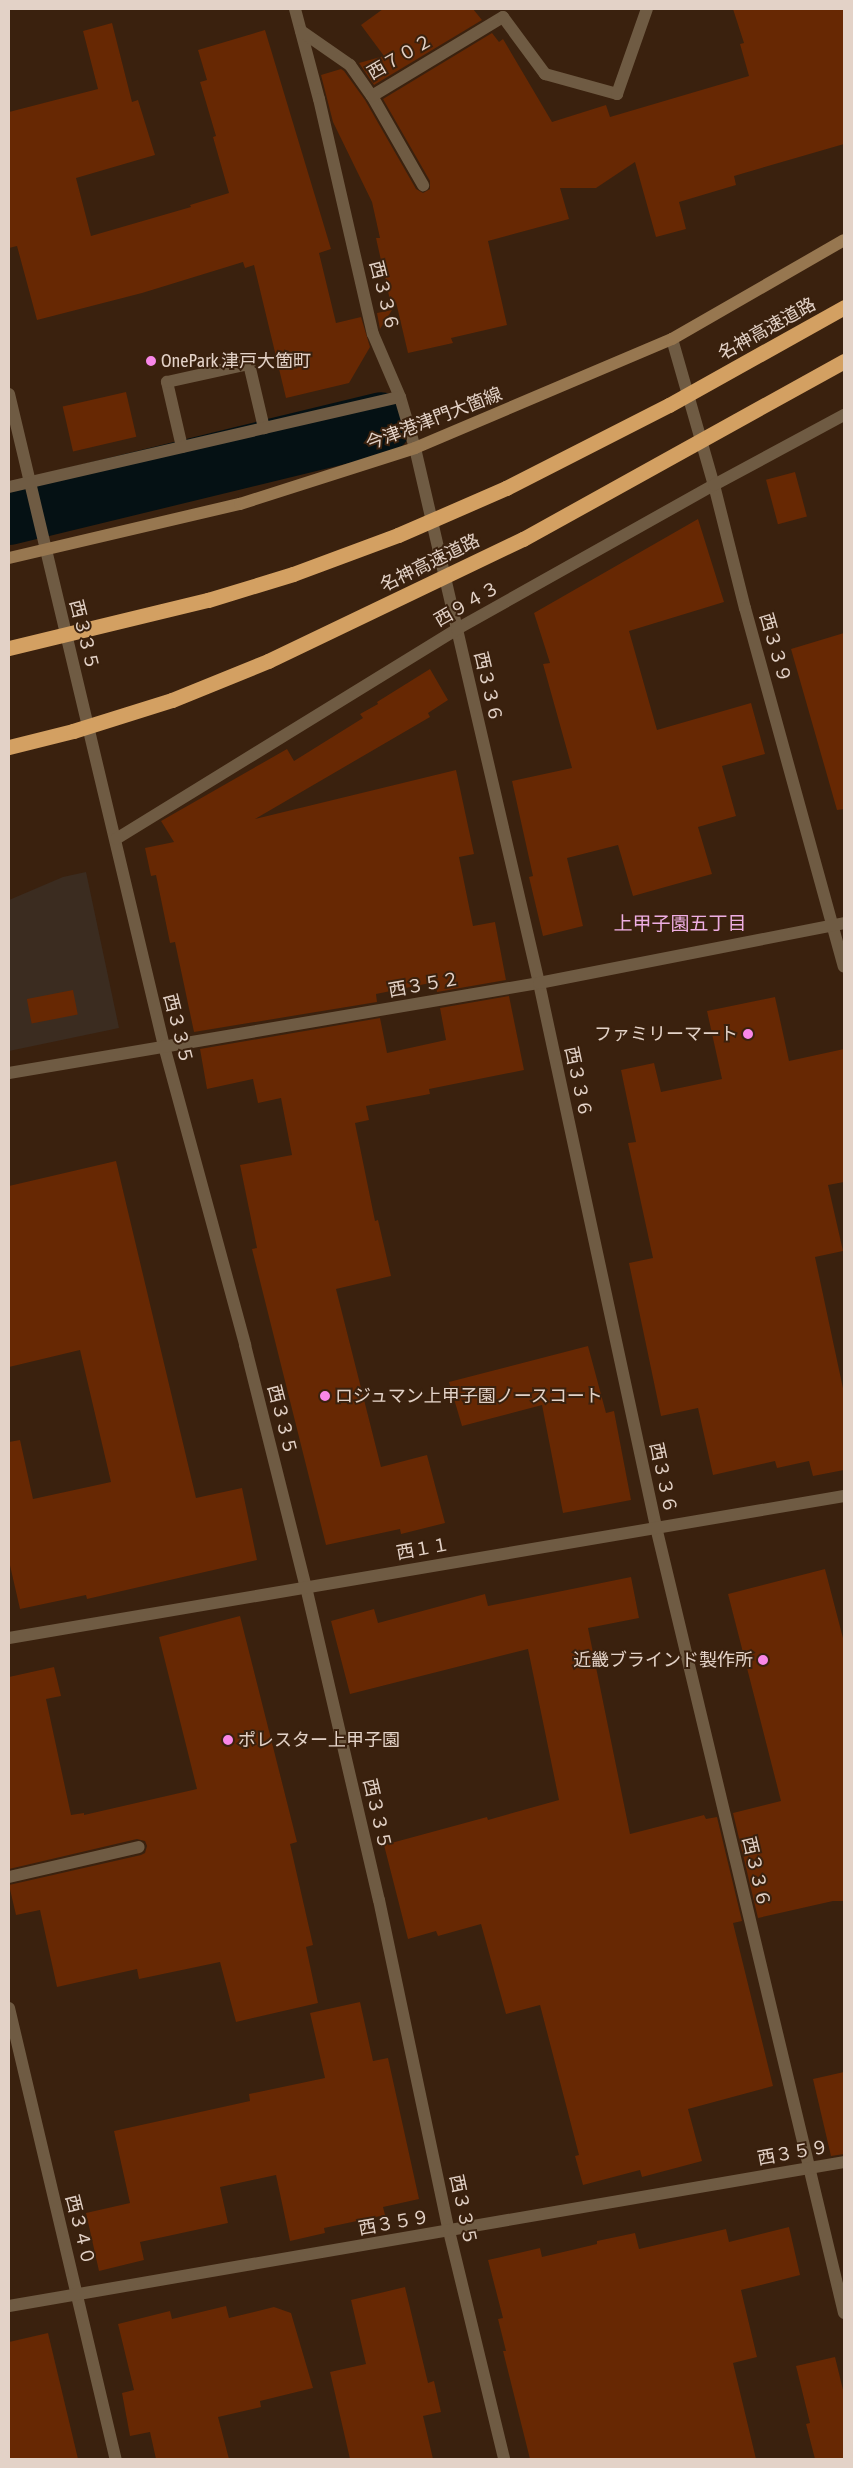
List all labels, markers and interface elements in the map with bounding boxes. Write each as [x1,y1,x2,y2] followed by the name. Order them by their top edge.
[363,30,437,84] street label: 西７０２
[365,258,403,334] street label: 西３３６
[715,293,819,365] street label: 名神高速道路
[161,350,311,372] place label: OnePark 津戸大箇町
[145,355,157,367] marker: OnePark 津戸大箇町
[363,383,505,455] street label: 今津港津門大箇線
[377,530,483,596] street label: 名神高速道路
[430,577,504,631] street label: 西９４３
[65,597,103,673] street label: 西３３５
[755,610,795,686] street label: 西３３９
[469,649,507,725] street label: 西３３６
[614,913,746,935] district label: 上甲子園五丁目
[387,968,461,1002] street label: 西３５２
[159,991,197,1067] street label: 西３３５
[594,1023,738,1045] place label: ファミリーマート
[742,1028,754,1040] marker: ファミリーマート
[560,1045,596,1119] street label: 西３３６
[263,1382,301,1458] street label: 西３３５
[335,1385,605,1407] place label: ロジュマン上甲子園ノースコート
[319,1390,331,1402] marker: ロジュマン上甲子園ノースコート
[645,1441,681,1515] street label: 西３３６
[395,1534,451,1564] street label: 西１１
[573,1649,753,1671] place label: 近畿ブラインド製作所
[757,1654,769,1666] marker: 近畿ブラインド製作所
[238,1729,400,1751] place label: ポレスター上甲子園
[222,1734,234,1746] marker: ポレスター上甲子園
[358,1776,396,1852] street label: 西３３５
[737,1834,775,1910] street label: 西３３６
[756,2136,830,2170] street label: 西３５９
[445,2173,481,2247] street label: 西３３５
[61,2192,99,2268] street label: 西３４０
[357,2206,431,2240] street label: 西３５９

